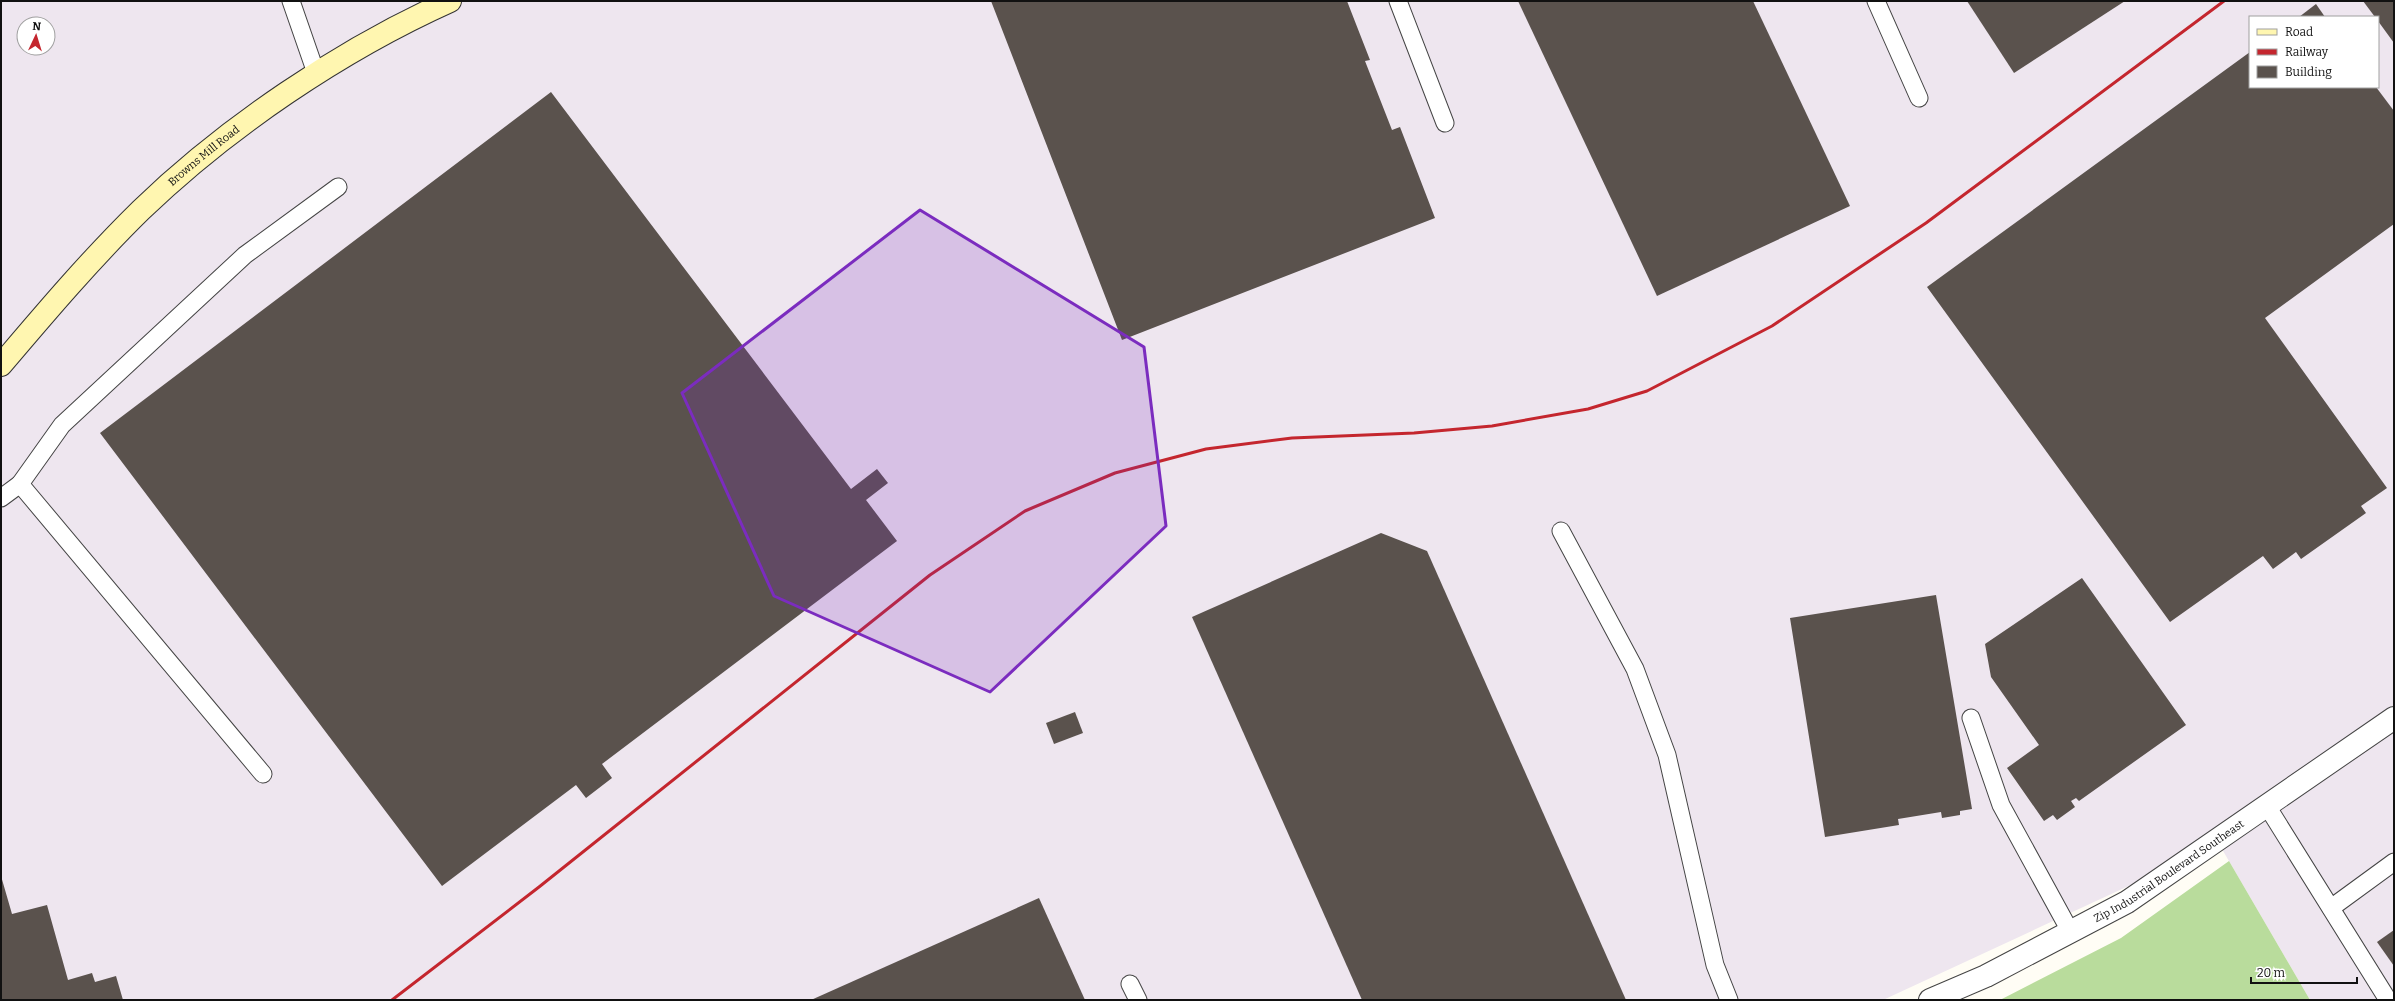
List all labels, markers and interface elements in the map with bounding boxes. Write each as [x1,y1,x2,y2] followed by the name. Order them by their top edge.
[16,16,56,56] north arrow
[2249,16,2379,88] legend
[32,20,42,33] text: N
[2285,25,2313,39] text: Road
[2285,45,2329,59] text: Railway
[2285,65,2332,79] text: Building
[165,122,242,188] street label: Browns Mill Road
[2091,817,2246,925] street label: Zip Industrial Boulevard Southeast
[2251,959,2357,985] scale bar
[2257,966,2286,980] text: 20 m

